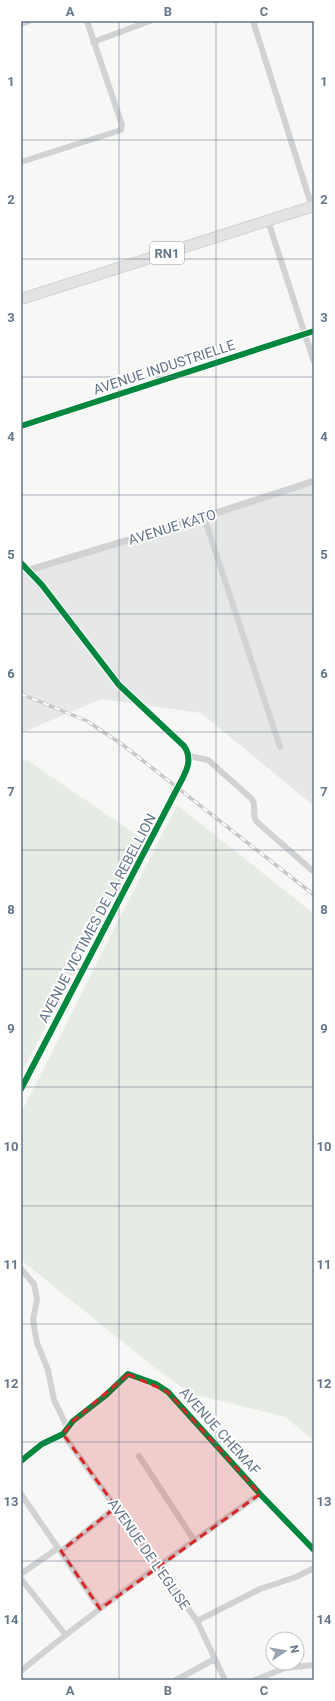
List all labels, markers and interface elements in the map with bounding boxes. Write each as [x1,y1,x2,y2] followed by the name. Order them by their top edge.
[66,4,75,19] text: A
[164,4,172,19] text: B
[260,4,269,19] text: C
[7,74,15,89] text: 1
[320,74,328,89] text: 1
[7,192,15,207] text: 2
[320,192,328,207] text: 2
[150,242,184,264] road number: RN1
[7,310,15,325] text: 3
[320,310,328,325] text: 3
[91,337,237,397] street label: AVENUE INDUSTRIELLE
[7,429,15,444] text: 4
[320,429,328,444] text: 4
[126,506,218,548] street label: AVENUE KATO
[7,547,15,562] text: 5
[320,547,328,562] text: 5
[7,666,15,681] text: 6
[320,666,328,681] text: 6
[7,784,15,799] text: 7
[320,784,328,799] text: 7
[35,811,159,1025] street label: AVENUE VICTIMES DE LA REBELLION
[7,902,15,917] text: 8
[320,902,328,917] text: 8
[7,1021,15,1036] text: 9
[320,1021,328,1036] text: 9
[4,1139,18,1154] text: 10
[317,1139,331,1154] text: 10
[4,1257,18,1272] text: 11
[317,1257,331,1272] text: 11
[4,1376,18,1391] text: 12
[317,1376,331,1391] text: 12
[177,1384,264,1478] street label: AVENUE CHEMAF
[4,1494,18,1509] text: 13
[317,1494,331,1509] text: 13
[105,1496,193,1613] street label: AVENUE DE L'EGLISE
[4,1612,19,1627] text: 14
[317,1612,332,1627] text: 14
[265,1631,305,1671] north arrow
[287,1644,302,1654] text: N
[66,1683,75,1698] text: A
[164,1683,172,1698] text: B
[260,1683,269,1698] text: C

